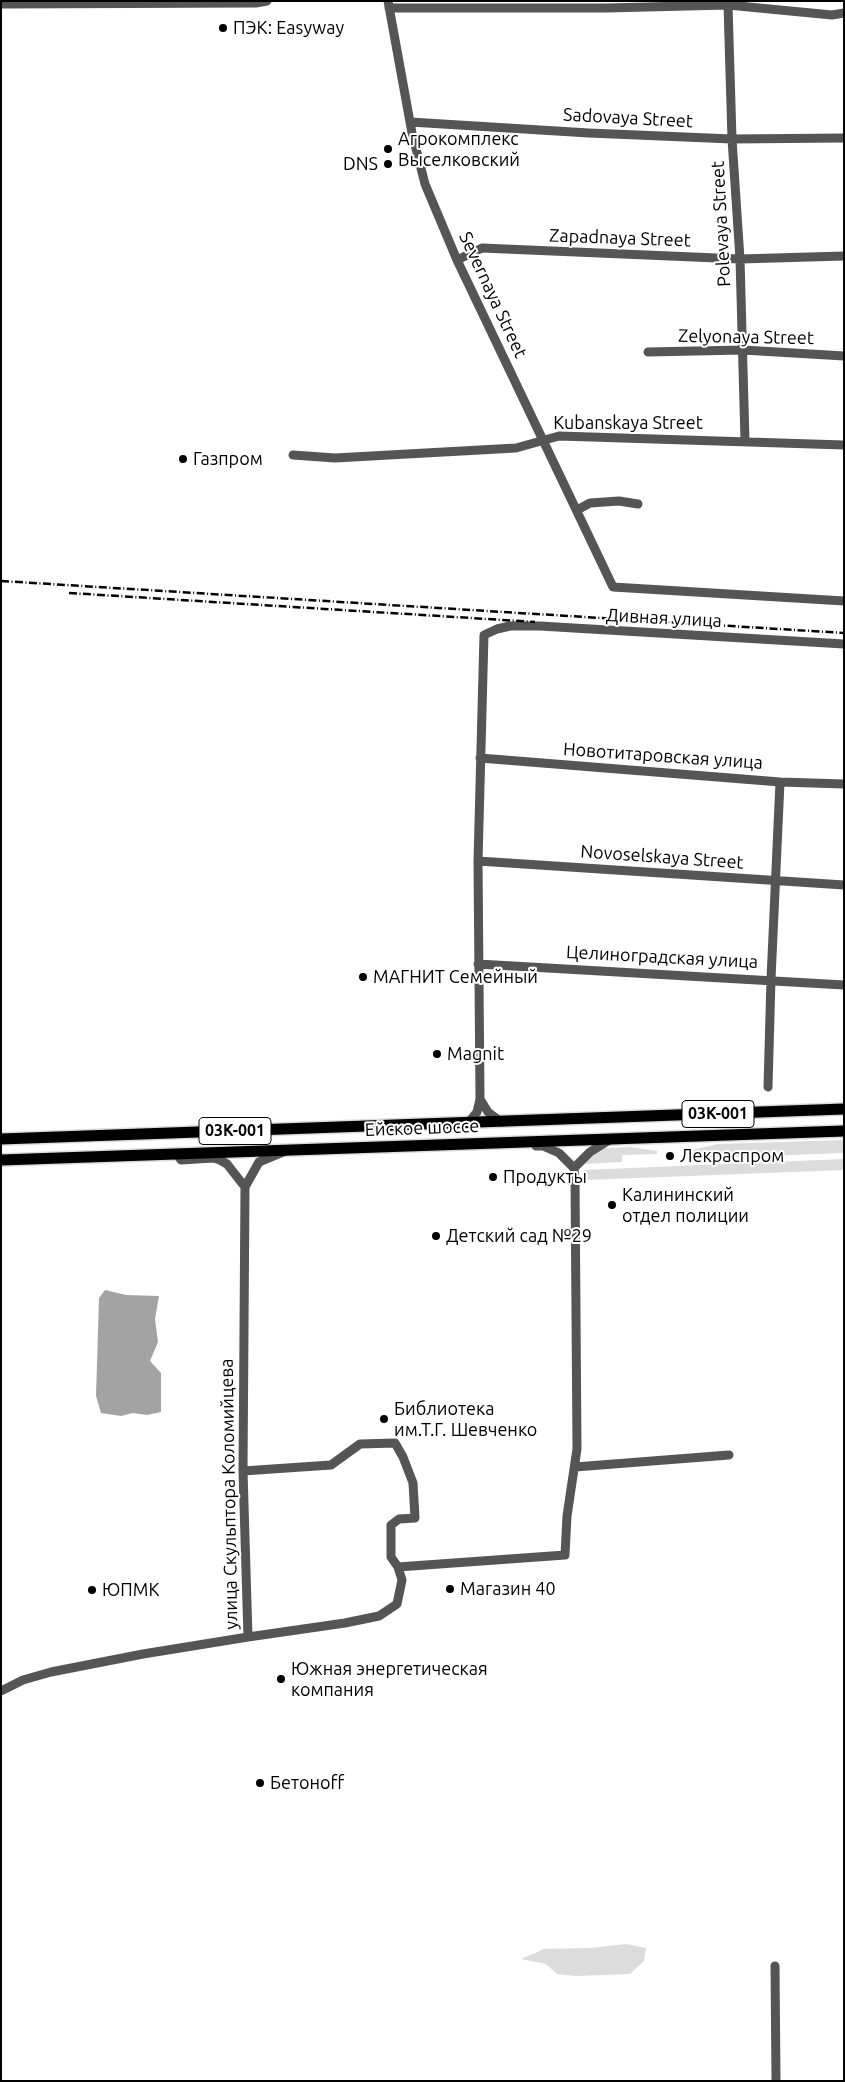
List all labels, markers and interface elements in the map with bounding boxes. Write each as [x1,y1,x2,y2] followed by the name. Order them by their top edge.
[233,17,344,39] place label: ПЭК: Easyway
[217,22,229,34] marker: ПЭК: Easyway
[563,104,693,132] street label: Sadovaya Street
[398,128,520,170] place label: Агрокомплекс Выселковский
[382,143,394,155] marker: Агрокомплекс Выселковский
[343,153,378,175] place label: DNS
[382,158,394,170] marker: DNS
[707,161,735,287] street label: Polevaya Street
[549,225,691,251] street label: Zapadnaya Street
[454,229,532,361] street label: Severnaya Street
[678,325,814,349] street label: Zelyonaya Street
[553,412,703,434] street label: Kubanskaya Street
[193,448,263,470] place label: Газпром
[177,453,189,465] marker: Газпром
[606,604,722,632] street label: Дивная улица
[562,738,764,774] street label: Новотитаровская улица
[580,841,744,873] street label: Novoselskaya Street
[565,941,759,973] street label: Целиноградская улица
[373,966,538,988] place label: МАГНИТ Семейный
[357,971,369,983] marker: МАГНИТ Семейный
[447,1043,504,1065] place label: Magnit
[431,1048,443,1060] marker: Magnit
[682,1100,754,1128] road number: 03К-001
[364,1115,480,1141] street label: Ейское шоссе
[199,1118,271,1144] road number: 03К-001
[680,1145,784,1167] place label: Лекраспром
[664,1150,676,1162] marker: Лекраспром
[503,1166,587,1188] place label: Продукты
[487,1171,499,1183] marker: Продукты
[622,1184,749,1226] place label: Калининский отдел полиции
[606,1199,618,1211] marker: Калининский отдел полиции
[446,1225,592,1247] place label: Детский сад №29
[430,1230,442,1242] marker: Детский сад №29
[216,1358,242,1630] street label: улица Скульптора Коломийцева
[394,1398,537,1440] place label: Библиотека им.Т.Г. Шевченко
[378,1413,390,1425] marker: Библиотека им.Т.Г. Шевченко
[460,1578,556,1600] place label: Магазин 40
[102,1579,159,1601] place label: ЮПМК
[444,1583,456,1595] marker: Магазин 40
[86,1584,98,1596] marker: ЮПМК
[291,1658,488,1700] place label: Южная энергетическая компания
[275,1673,287,1685] marker: Южная энергетическая компания
[270,1772,344,1794] place label: Бетонoff
[254,1777,266,1789] marker: Бетонoff

